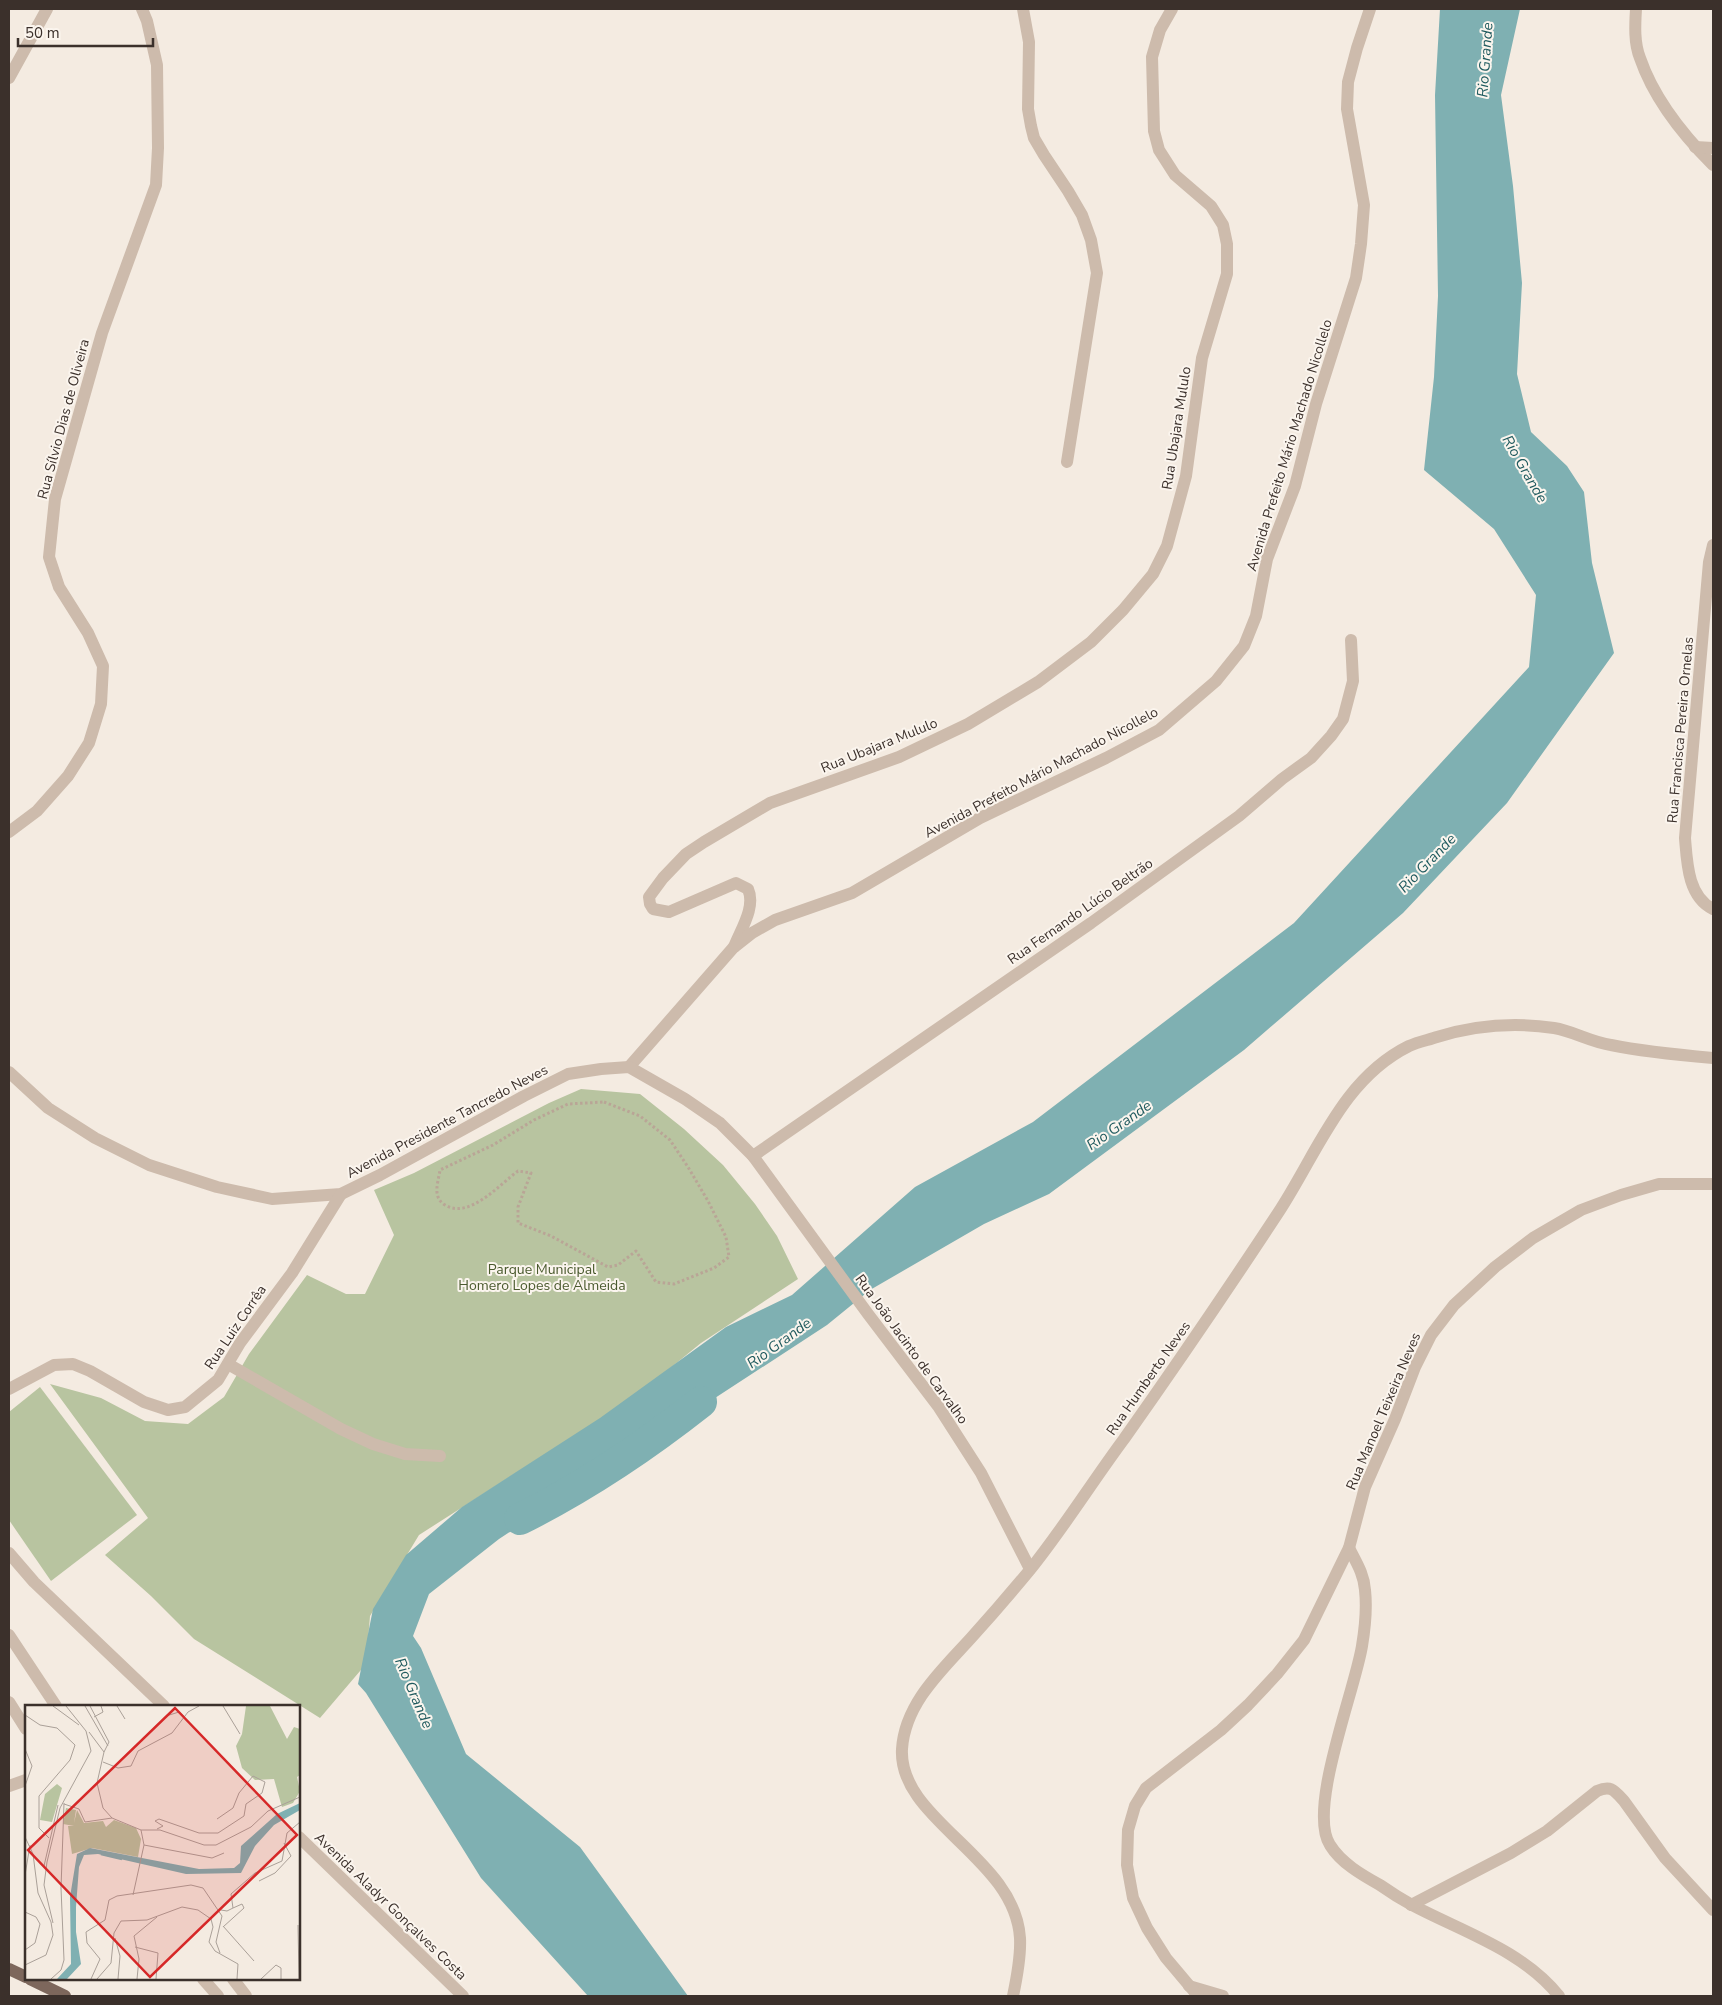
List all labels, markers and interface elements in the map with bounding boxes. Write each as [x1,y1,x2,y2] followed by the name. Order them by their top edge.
[18,15,152,47] scale bar
[1472,22,1498,98] water label: Rio Grande
[25,23,60,43] text: 50 m
[1242,317,1337,573] street label: Avenida Prefeito Mário Machado Nicollelo
[33,337,94,501] street label: Rua Sílvio Dias de Oliveira
[1157,365,1196,491] street label: Rua Ubajara Mululo
[1498,431,1552,507] water label: Rio Grande
[1663,636,1698,824] street label: Rua Francisca Pereira Ornelas
[921,702,1162,842] street label: Avenida Prefeito Mário Machado Nicollelo
[818,713,941,778] street label: Rua Ubajara Mululo
[1394,829,1460,897] water label: Rio Grande
[1004,854,1157,969] street label: Rua Fernando Lúcio Beltrão
[343,1060,551,1183] street label: Avenida Presidente Tancredo Neves
[1083,1095,1156,1155] water label: Rio Grande
[458,1260,626,1295] park label: Parque Municipal Homero Lopes de Almeida
[851,1271,973,1428] street label: Rua João Jacinto de Carvalho
[200,1281,271,1373] street label: Rua Luiz Corrêa
[743,1313,815,1373] water label: Rio Grande
[1102,1317,1195,1439] street label: Rua Humberto Neves
[1342,1329,1425,1493] street label: Rua Manoel Teixeira Neves
[390,1655,438,1731] water label: Rio Grande
[25,1705,300,1980] inset map
[310,1828,471,1984] street label: Avenida Aladyr Gonçalves Costa

